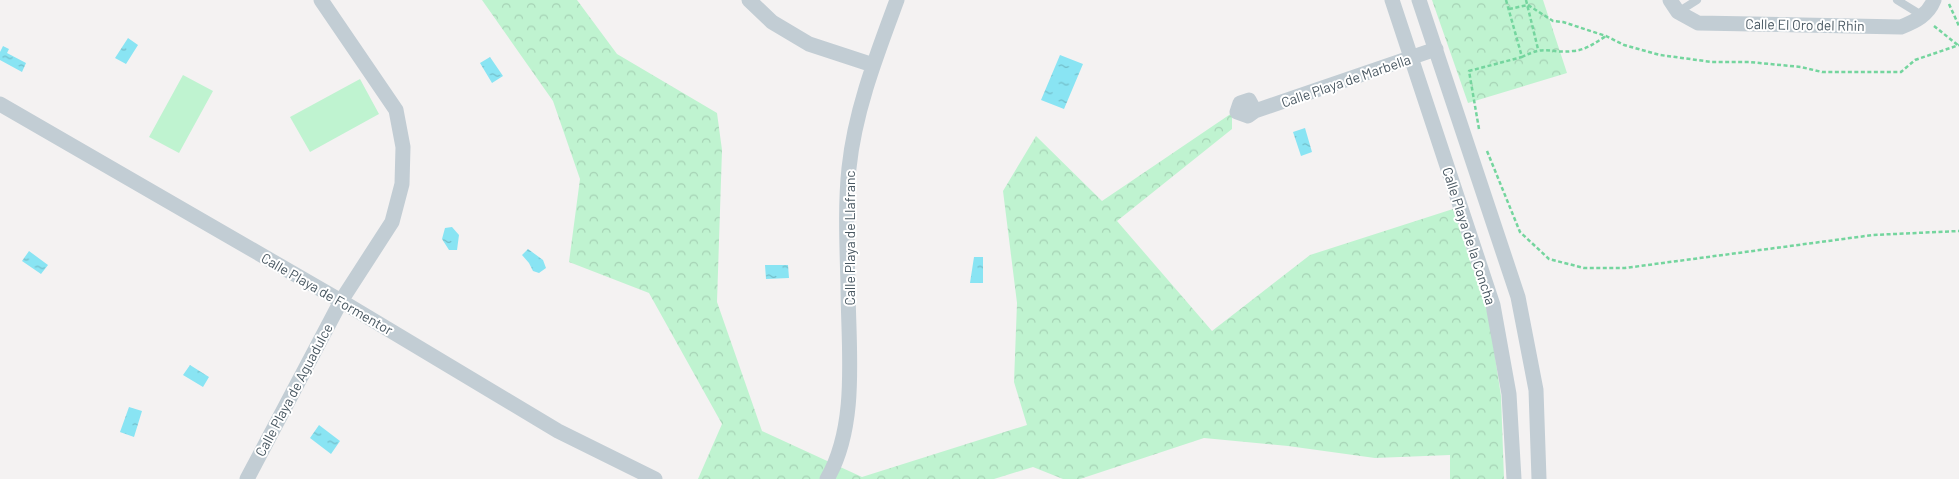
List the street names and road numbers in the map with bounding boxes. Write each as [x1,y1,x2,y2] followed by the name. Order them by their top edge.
[1745,15,1865,34] street label: Calle El Oro del Rhin
[1279,50,1413,111] street label: Calle Playa de Marbella
[1439,165,1500,307] street label: Calle Playa de la Concha
[841,170,858,306] street label: Calle Playa de Llafranc
[258,249,396,338] street label: Calle Playa de Formentor
[251,320,336,459] street label: Calle Playa de Aguadulce

